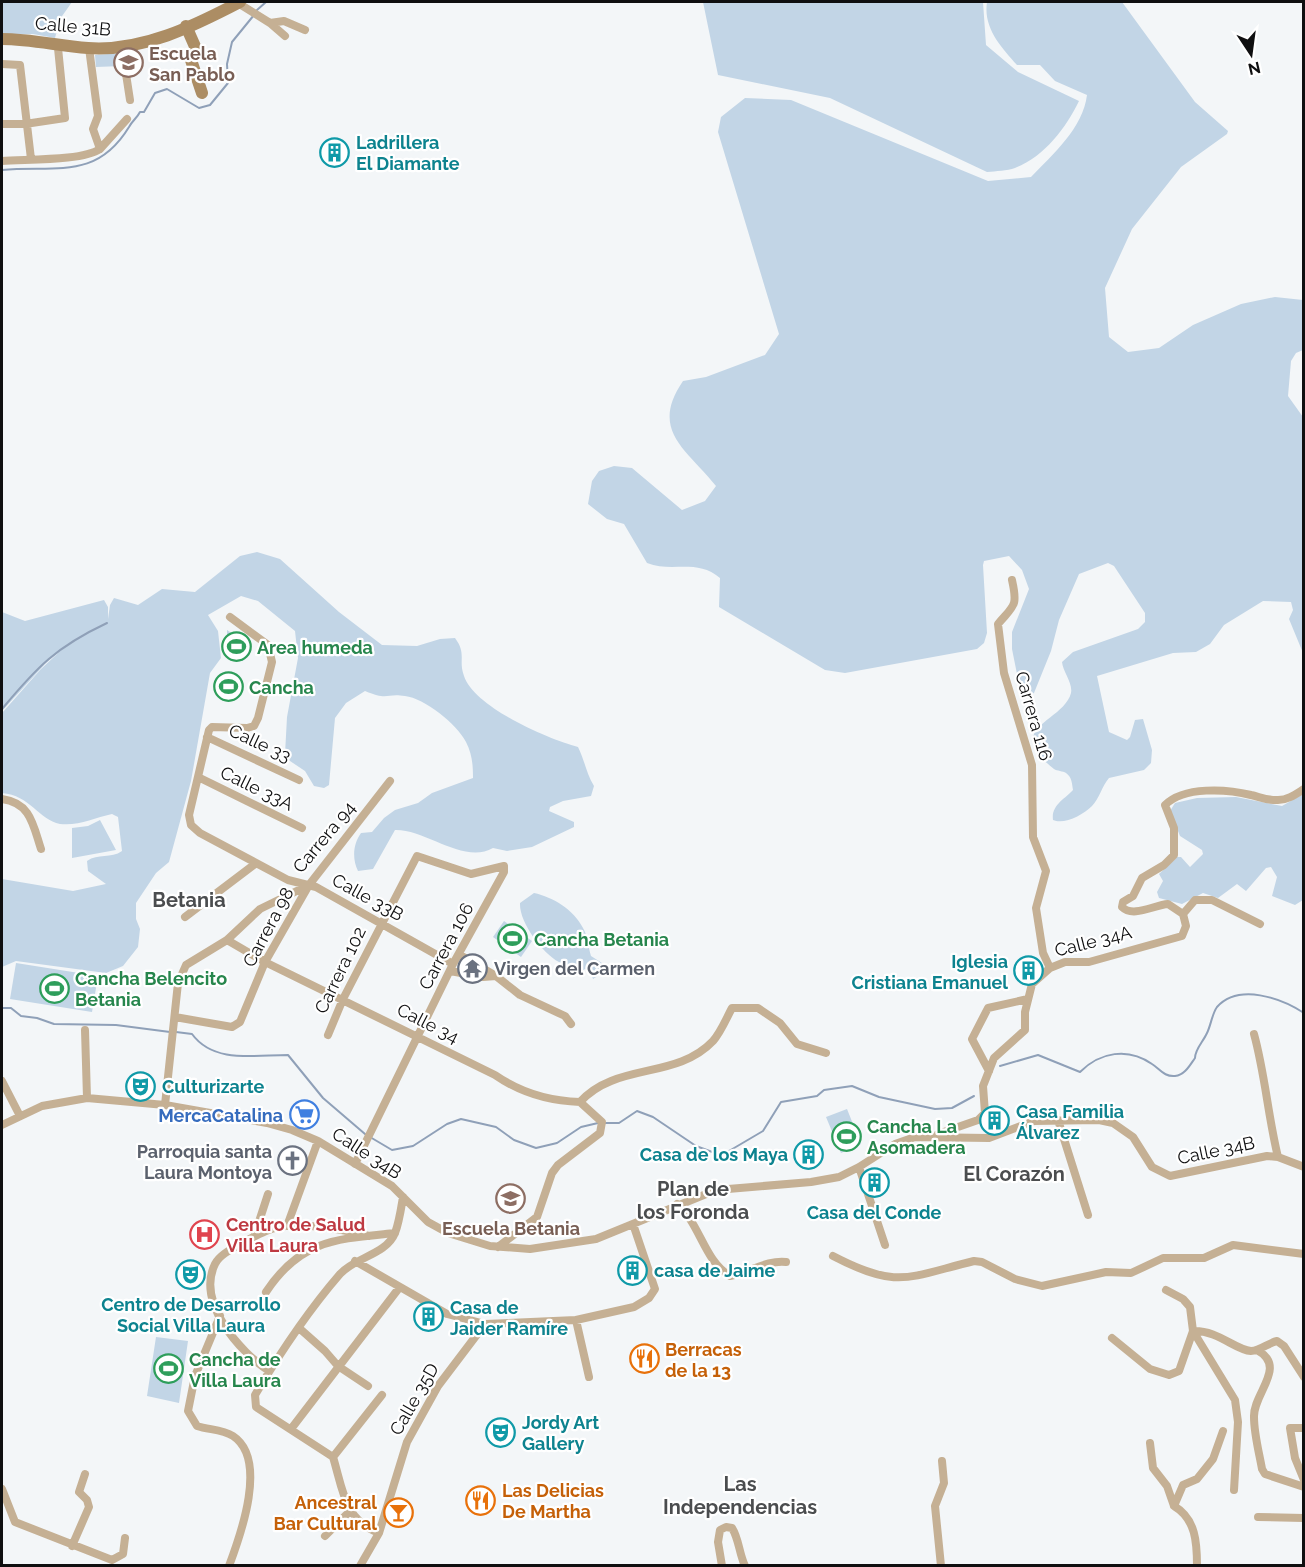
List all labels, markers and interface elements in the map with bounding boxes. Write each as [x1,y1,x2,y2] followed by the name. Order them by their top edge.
[34,12,112,40] street label: Calle 31B
[1221,24,1281,84] north arrow
[149,43,235,85] place label: Escuela San Pablo
[112,47,144,79] school or university icon: Escuela San Pablo
[1246,57,1262,79] text: N
[356,132,460,174] place label: Ladrillera El Diamante
[319,136,351,168] building icon: Ladrillera El Diamante
[220,631,252,663] sports icon: Area humeda
[257,637,373,658] place label: Area humeda
[1011,669,1057,763] street label: Carrera 116
[212,671,244,703] sports icon: Cancha
[249,677,314,698] place label: Cancha
[225,719,295,767] street label: Calle 33
[217,761,297,815] street label: Calle 33A
[288,797,360,877] street label: Carrera 94
[329,869,407,925] street label: Calle 33B
[238,884,298,970] street label: Carrera 98
[152,888,226,912] district label: Betania
[414,899,478,993] street label: Carrera 106
[1052,921,1134,961] street label: Calle 34A
[310,923,370,1017] street label: Carrera 102
[497,923,529,955] sports icon: Cancha Betania
[534,929,669,950] place label: Cancha Betania
[852,951,1008,993] place label: Iglesia Cristiana Emanuel
[457,952,489,984] temple icon: Virgen del Carmen
[1013,955,1045,987] building icon: Iglesia Cristiana Emanuel
[494,958,655,979] place label: Virgen del Carmen
[75,968,227,1010] place label: Cancha Belencito Betania
[38,972,70,1004] sports icon: Cancha Belencito Betania
[394,999,463,1048] street label: Calle 34
[125,1070,157,1102] theatre icon: Culturizarte
[162,1076,265,1097] place label: Culturizarte
[288,1099,320,1131] supermarket icon: MercaCatalina
[1016,1101,1124,1143] place label: Casa Familia Álvarez
[158,1105,283,1126] place label: MercaCatalina
[979,1105,1011,1137] building icon: Casa Familia Álvarez
[867,1116,966,1158] place label: Cancha La Asomadera
[830,1120,862,1152] sports icon: Cancha La Asomadera
[328,1123,406,1183] street label: Calle 34B
[1175,1132,1257,1168] street label: Calle 34B
[793,1138,825,1170] building icon: Casa de los Maya
[137,1141,272,1183] place label: Parroquia santa Laura Montoya
[640,1144,788,1165] place label: Casa de los Maya
[277,1145,309,1177] church icon: Parroquia santa Laura Montoya
[963,1162,1065,1186] district label: El Corazón
[858,1167,890,1199] building icon: Casa del Conde
[637,1177,749,1224] district label: Plan de los Foronda
[495,1183,527,1215] school or university icon: Escuela Betania
[807,1202,942,1223] place label: Casa del Conde
[226,1214,365,1256] place label: Centro de Salud Villa Laura
[189,1218,221,1250] hospital icon: Centro de Salud Villa Laura
[442,1218,580,1239] place label: Escuela Betania
[617,1254,649,1286] building icon: casa de Jaime
[175,1259,207,1291] theatre icon: Centro de Desarrollo Social Villa Laura
[654,1260,776,1281] place label: casa de Jaime
[101,1294,281,1336] place label: Centro de Desarrollo Social Villa Laura
[450,1297,568,1339] place label: Casa de Jaider Ramíre
[413,1301,445,1333] building icon: Casa de Jaider Ramíre
[665,1339,742,1381] place label: Berracas de la 13
[628,1343,660,1375] restaurant icon: Berracas de la 13
[189,1349,281,1391] place label: Cancha de Villa Laura
[152,1353,184,1385] sports icon: Cancha de Villa Laura
[385,1359,443,1439] street label: Calle 35D
[522,1412,599,1454] place label: Jordy Art Gallery
[485,1416,517,1448] theatre icon: Jordy Art Gallery
[663,1472,817,1519] district label: Las Independencias
[502,1480,604,1522] place label: Las Delicias De Martha
[465,1484,497,1516] restaurant icon: Las Delicias De Martha
[273,1492,377,1534] place label: Ancestral Bar Cultural
[382,1496,414,1528] bar icon: Ancestral Bar Cultural

